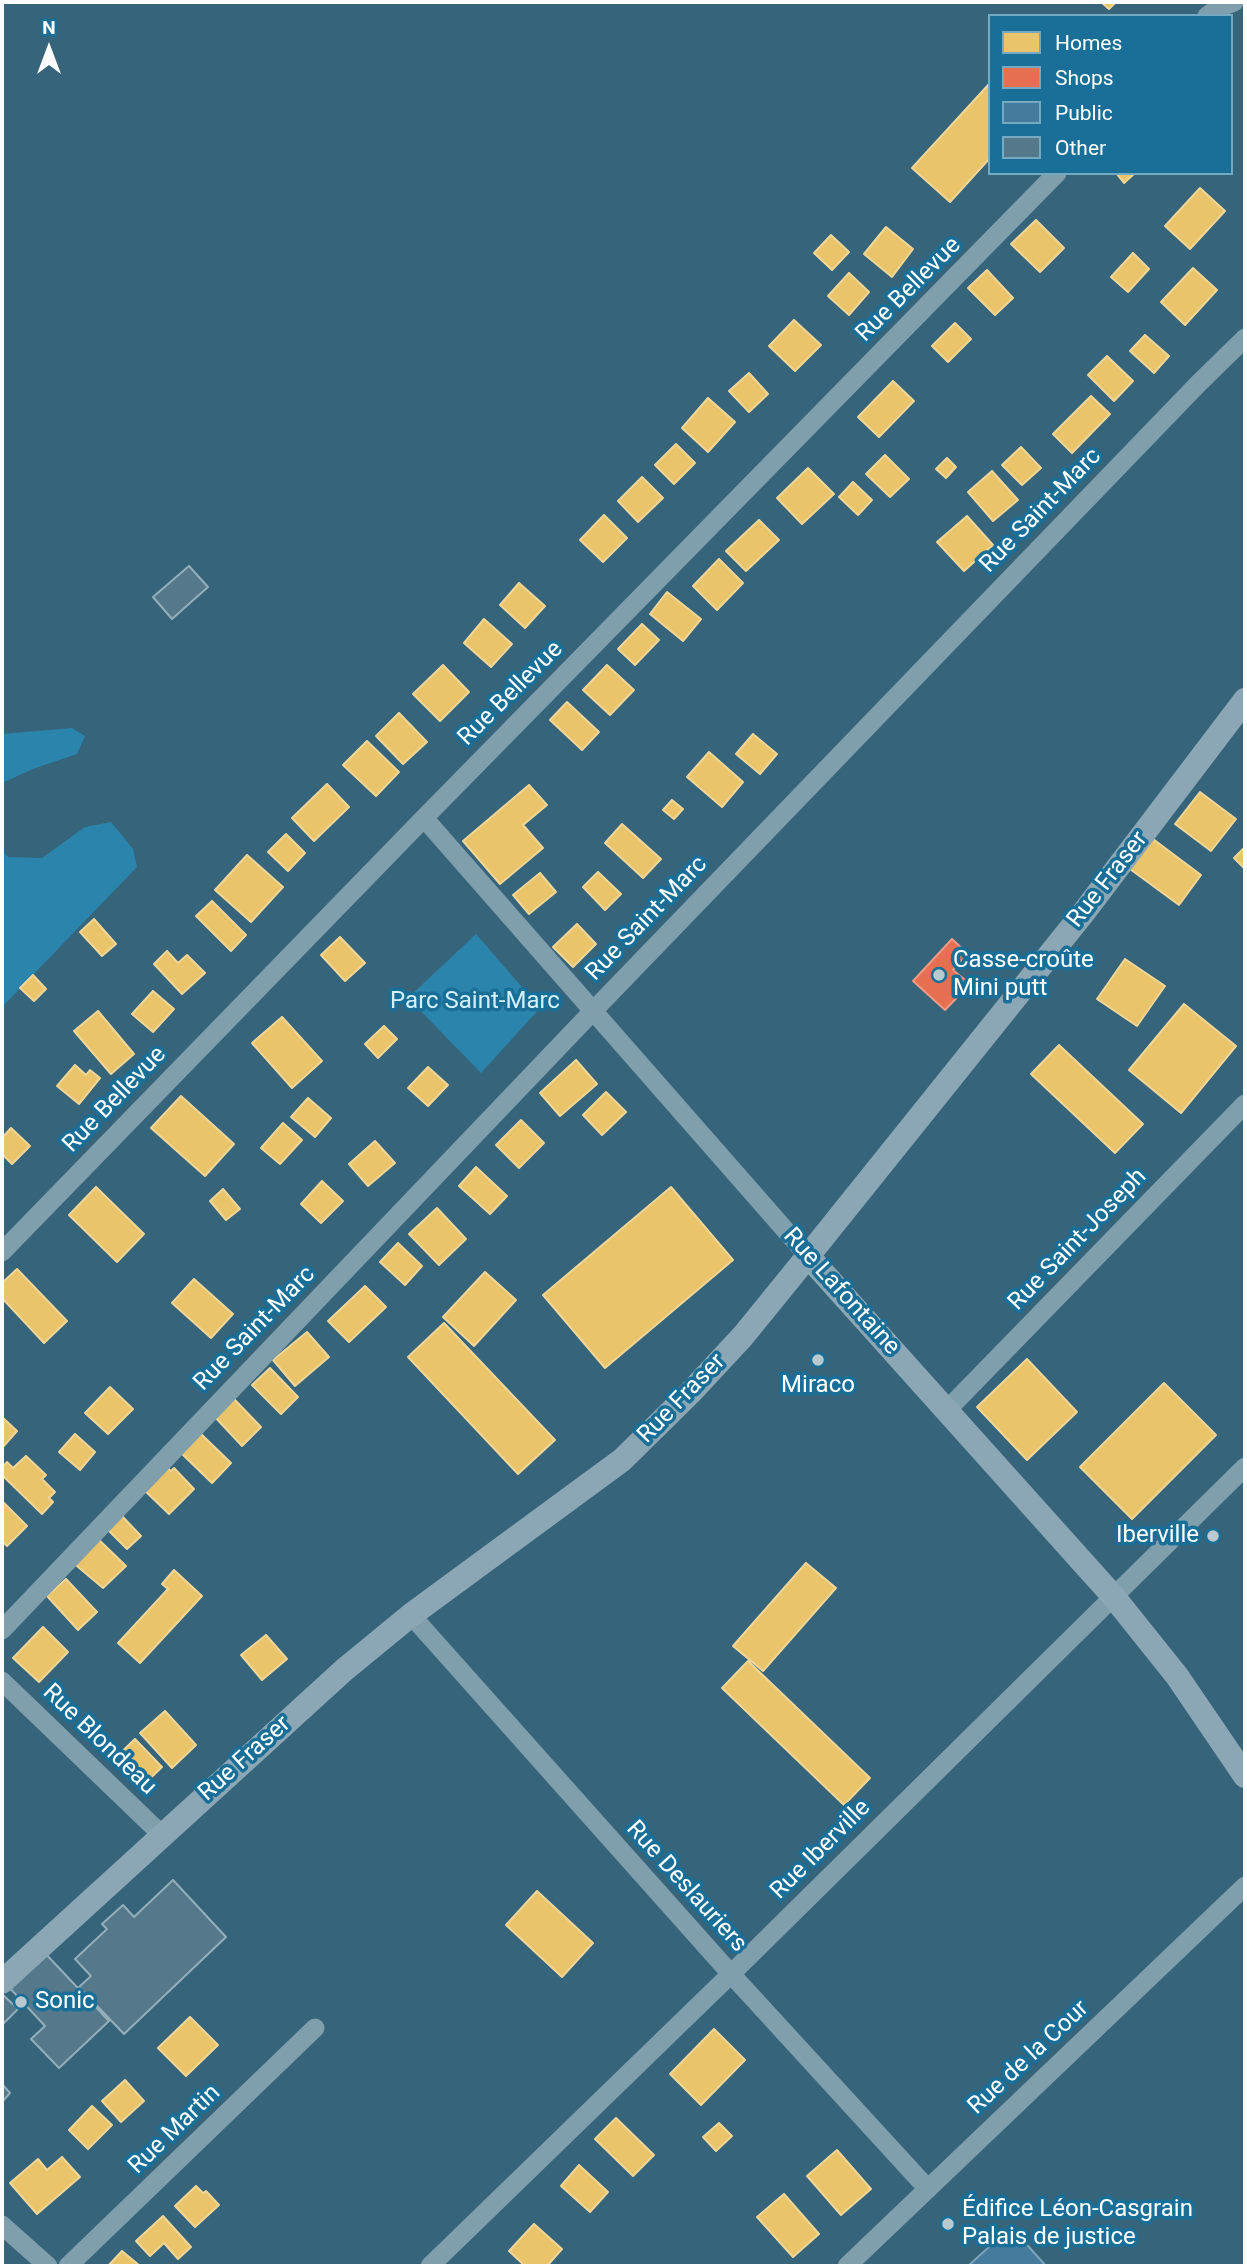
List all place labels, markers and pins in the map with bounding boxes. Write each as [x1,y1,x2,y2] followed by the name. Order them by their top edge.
[953,947,1094,1003] place label: Casse-croûte Mini putt
[931,967,947,983] marker: Casse-croûte Mini putt
[810,1352,826,1368] marker: Miraco
[781,1372,855,1400] place label: Miraco
[1116,1522,1199,1550] place label: Iberville
[1205,1528,1221,1544] marker: Iberville
[35,1988,95,2016] place label: Sonic
[13,1994,29,2010] marker: Sonic
[962,2196,1193,2252] place label: Édifice Léon-Casgrain Palais de justice
[940,2216,956,2232] marker: Édifice Léon-Casgrain Palais de justice

